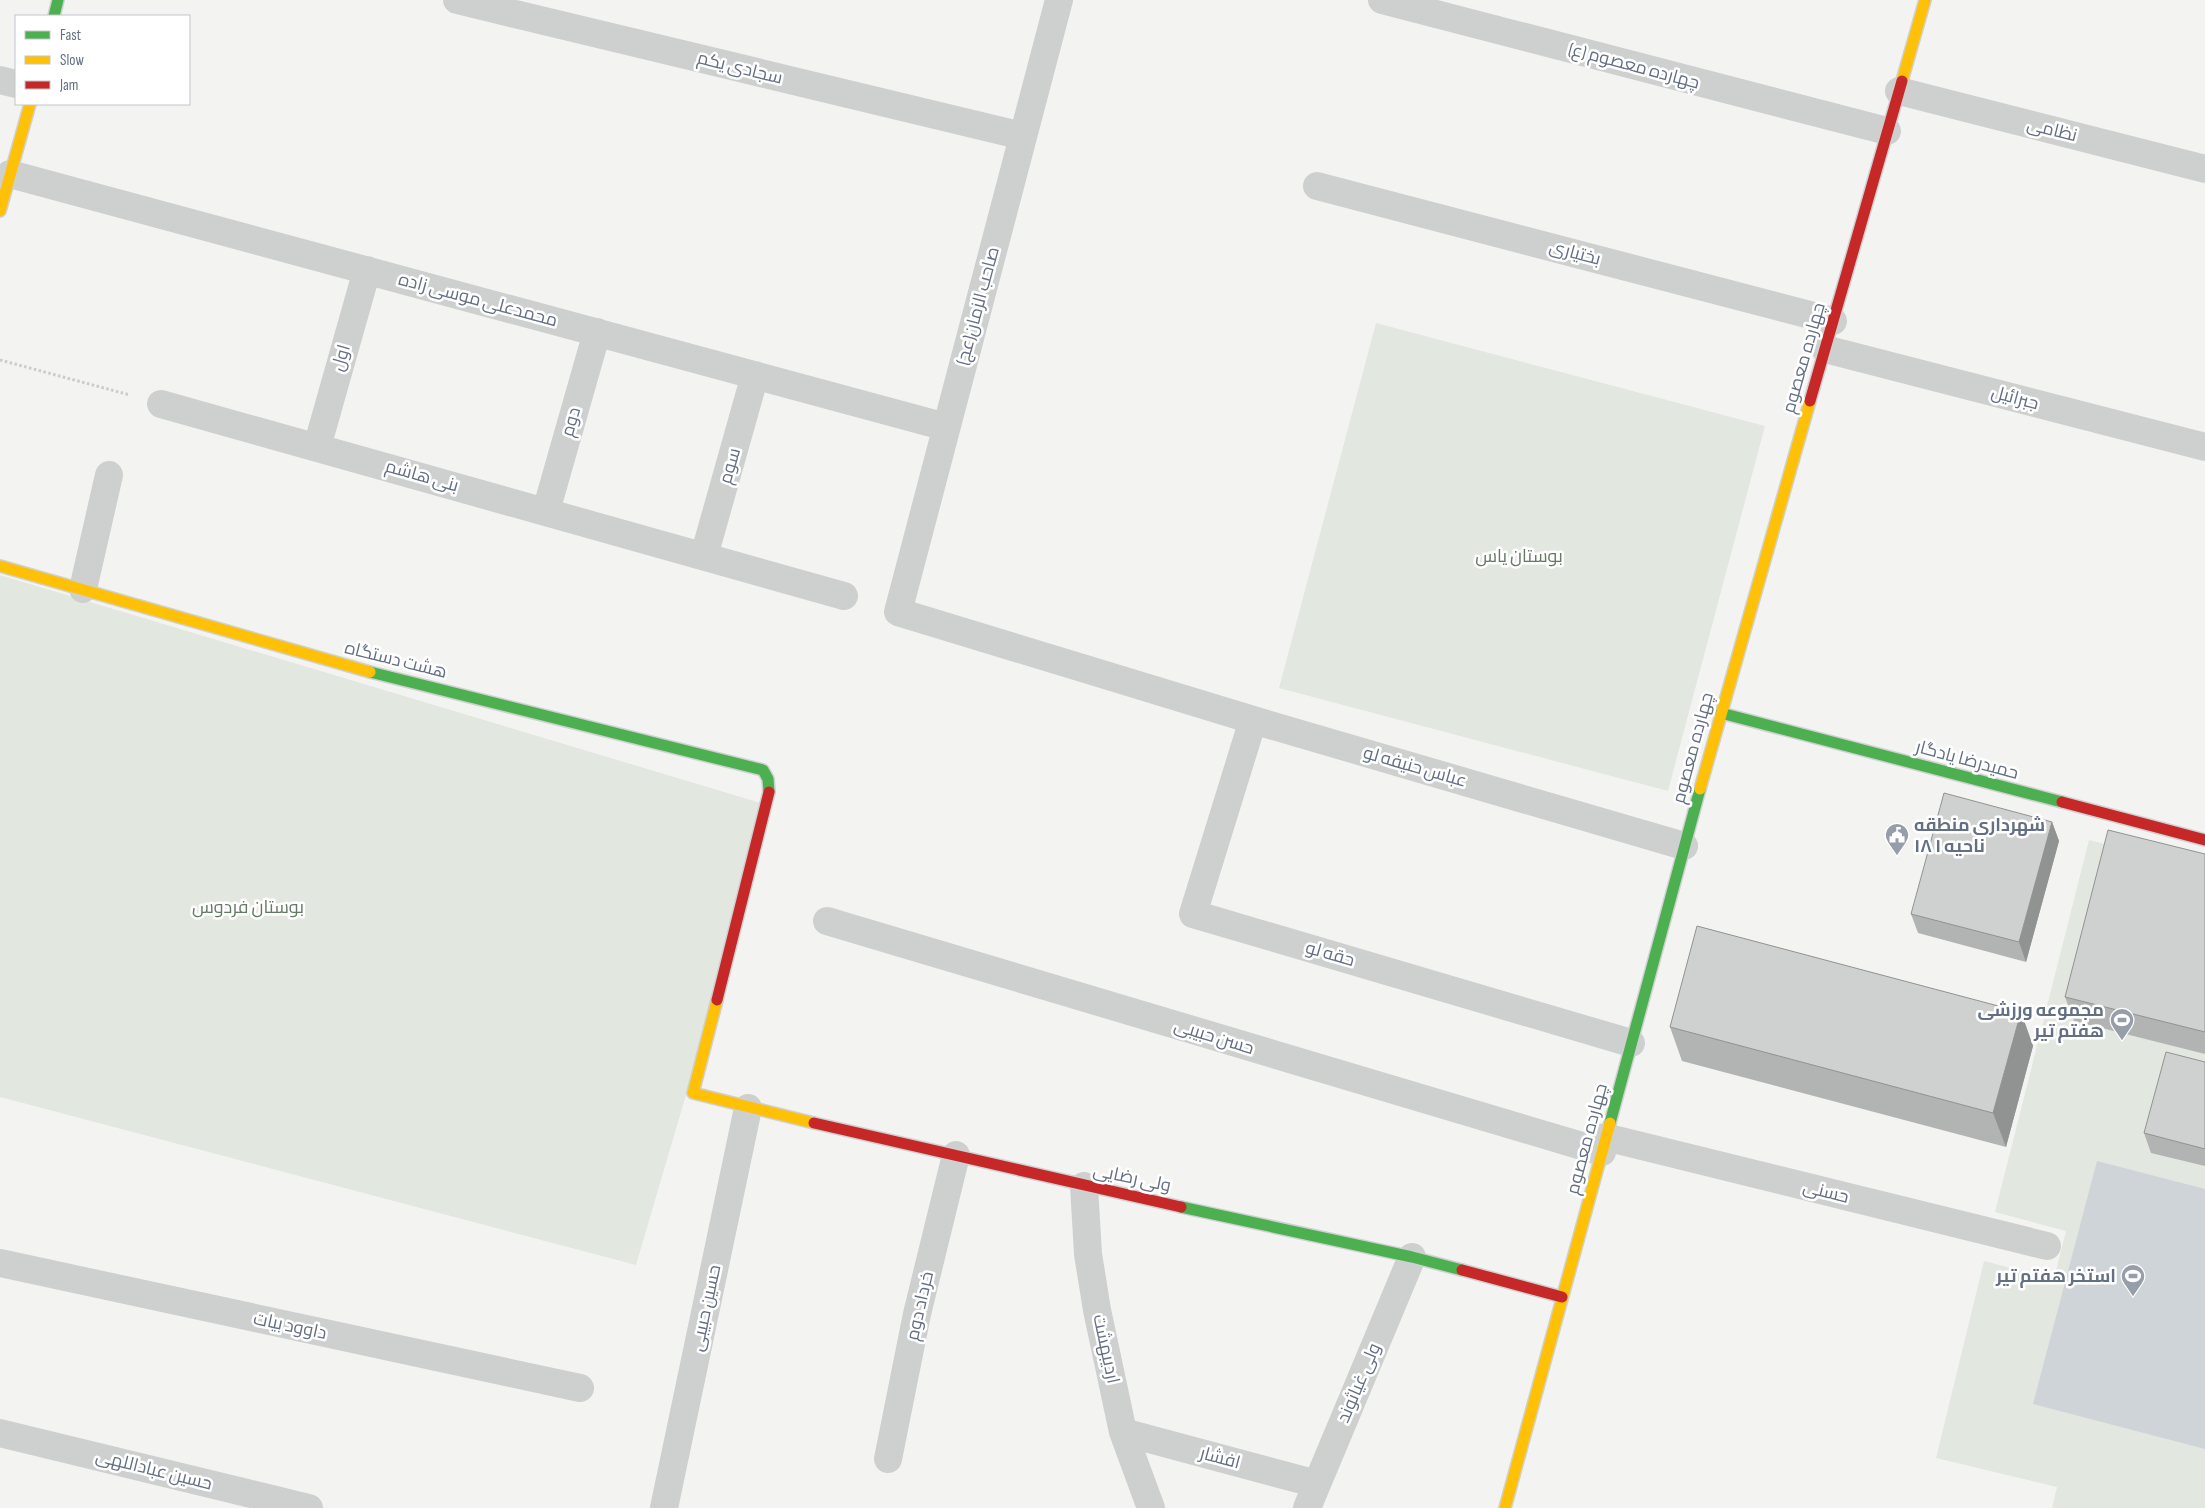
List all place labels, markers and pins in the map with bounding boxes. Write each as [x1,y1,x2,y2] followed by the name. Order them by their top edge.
[1914,815,2045,857] place label: شهرداری منطقه ۱۸ ناحیه ۱
[1884,822,1910,856] public building icon: شهرداری منطقه ۱۸ ناحیه ۱
[1978,1000,2104,1043] place label: مجموعه ورزشی هفتم تیر
[2109,1007,2135,1041] sports icon: مجموعه ورزشی هفتم تیر
[2120,1263,2146,1297] sports icon: استخر هفتم تیر
[1995,1266,2116,1288] place label: استخر هفتم تیر

